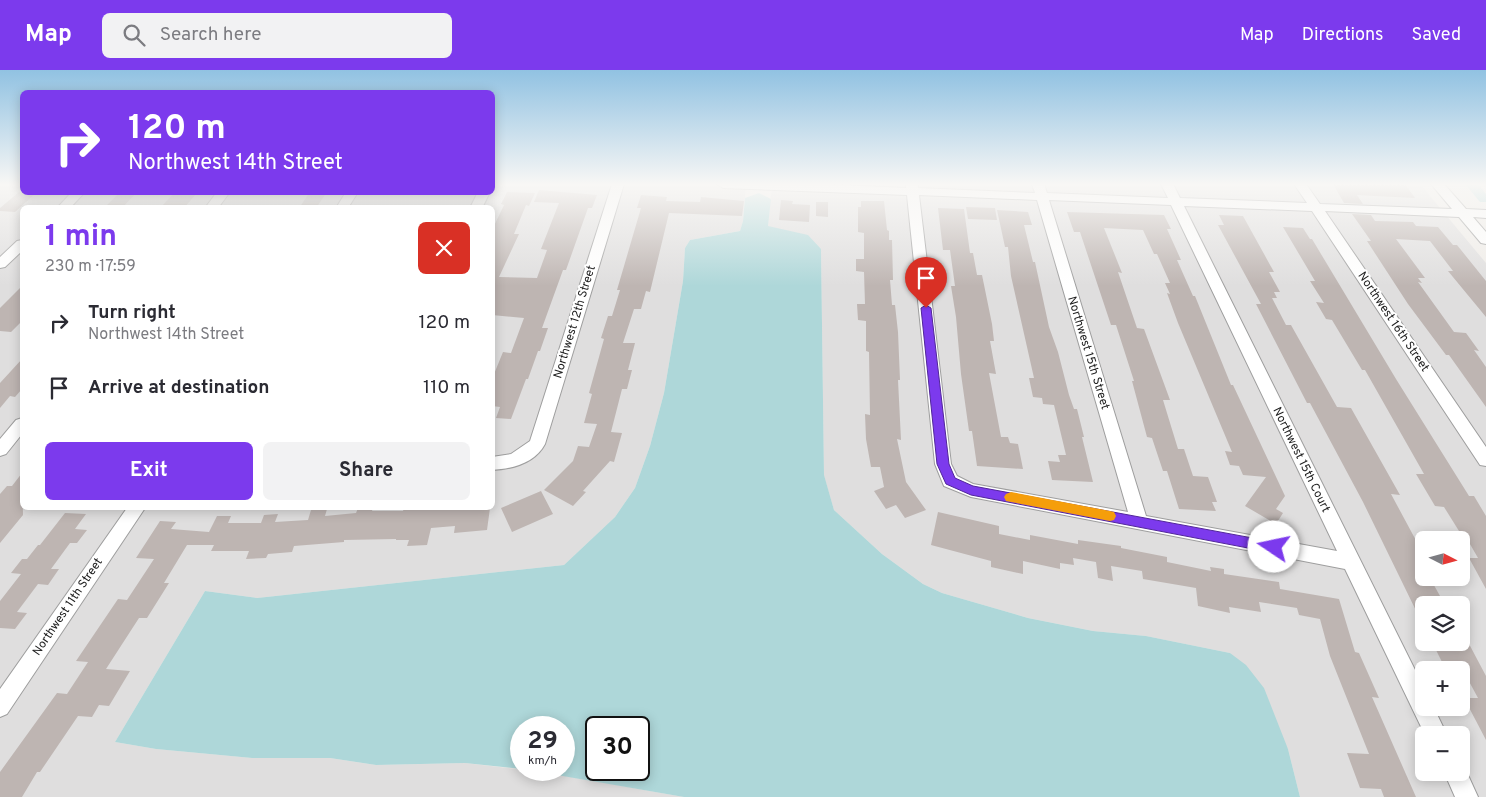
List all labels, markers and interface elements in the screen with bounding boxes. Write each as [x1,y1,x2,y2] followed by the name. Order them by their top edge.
[102,13,452,58] search box
[25,20,72,50] text: Map
[120,21,148,49] icon: search
[160,23,261,47] text: Search here
[1240,24,1274,47] text: Map
[1302,24,1384,47] text: Directions
[1412,24,1461,47] text: Saved
[128,107,226,151] text: 120 m
[45,110,110,175] icon: right
[128,150,343,177] text: Northwest 14th Street
[45,219,117,256] text: 1 min
[418,222,470,274] button: close
[45,257,136,277] text: 230 m · 17:59
[905,257,947,308] pin
[550,264,600,380] street label: Northwest 12th Street
[912,264,940,292] icon: arrive
[1354,269,1432,375] street label: Northwest 16th Street
[1063,295,1113,411] street label: Northwest 15th Street
[88,301,176,325] text: Turn right
[45,309,73,337] icon: right
[419,311,470,335] text: 120 m
[88,325,244,345] text: Northwest 14th Street
[45,374,73,402] icon: arrive
[88,376,269,400] text: Arrive at destination
[423,376,470,400] text: 110 m
[1269,405,1333,515] street label: Northwest 15th Court
[45,442,253,500] button: Exit
[263,442,470,500] button: Share
[1247,520,1299,572] position arrow
[1415,531,1470,586] north arrow
[1415,531,1470,781] map controls
[29,555,107,659] street label: Northwest 11th Street
[1415,596,1470,651] button: layers
[1415,661,1470,716] button: +
[585,716,650,781] speed limit sign: 30
[527,726,558,758] text: 29
[1415,726,1470,781] button: −
[528,753,557,769] text: km/h

